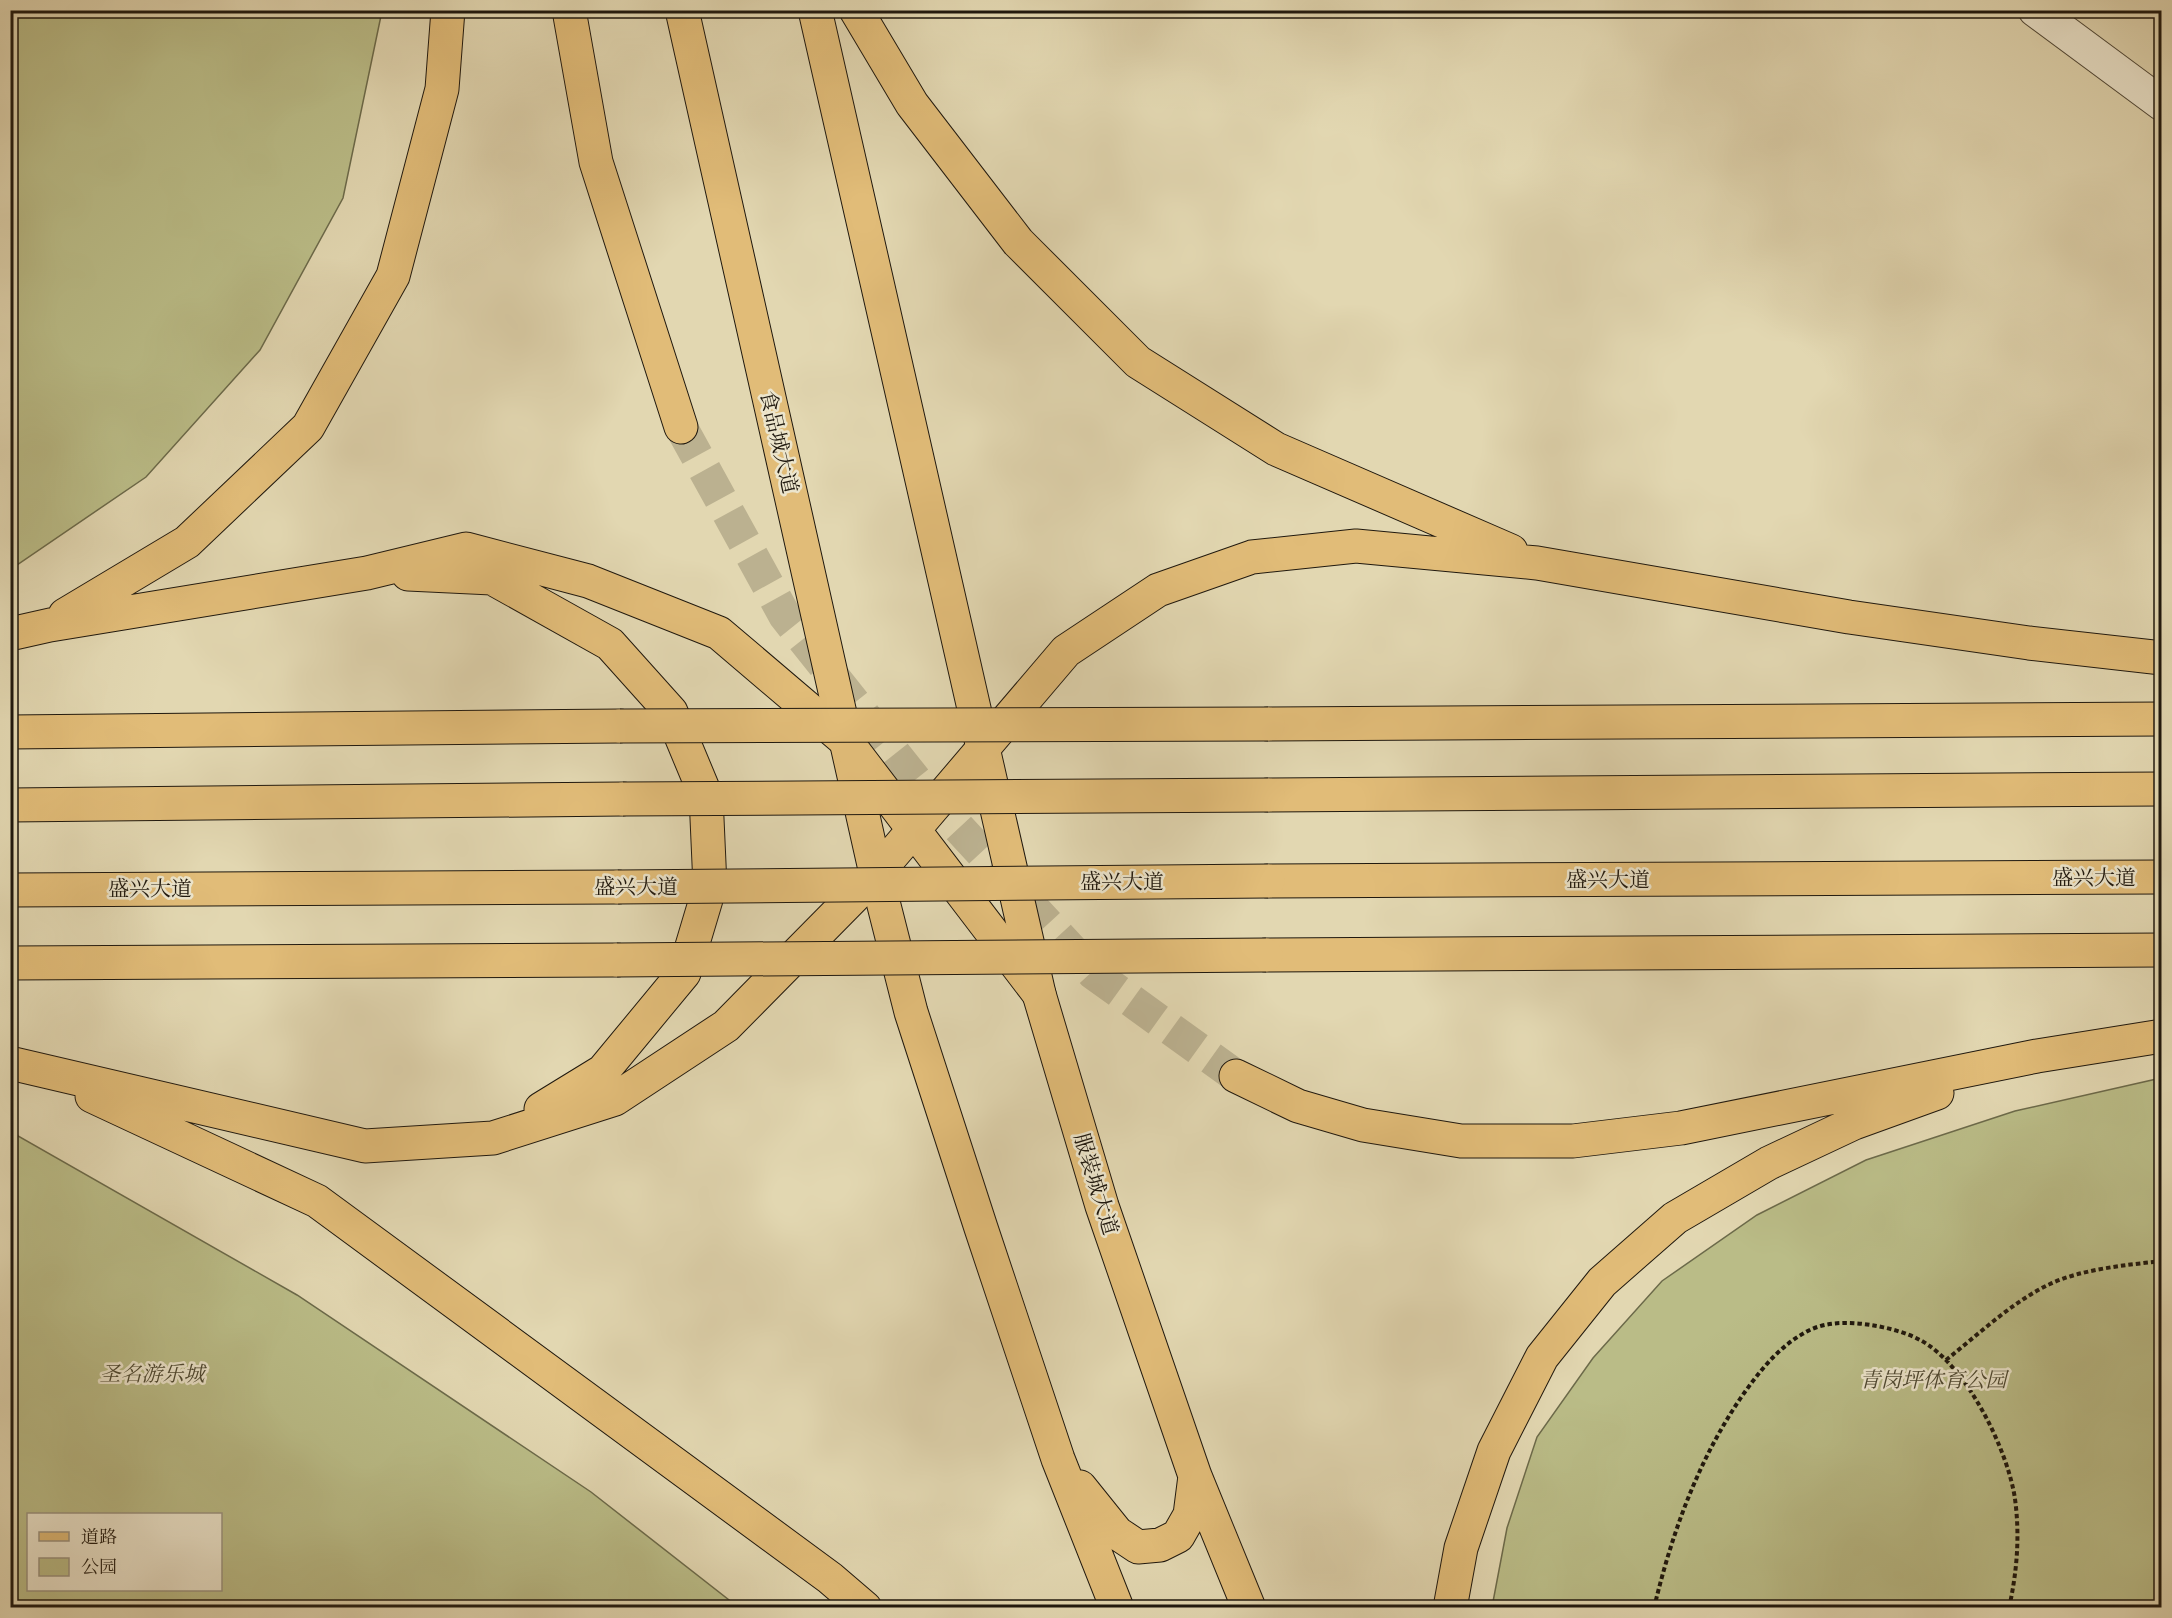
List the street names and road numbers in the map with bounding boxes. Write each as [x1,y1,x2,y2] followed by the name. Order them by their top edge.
[753,388,803,497] street label: 食品城大道
[2052,866,2136,893] street label: 盛兴大道
[1566,868,1650,895] street label: 盛兴大道
[1080,870,1164,897] street label: 盛兴大道
[594,875,678,902] street label: 盛兴大道
[108,877,192,904] street label: 盛兴大道
[1066,1130,1123,1239] street label: 服装城大道

